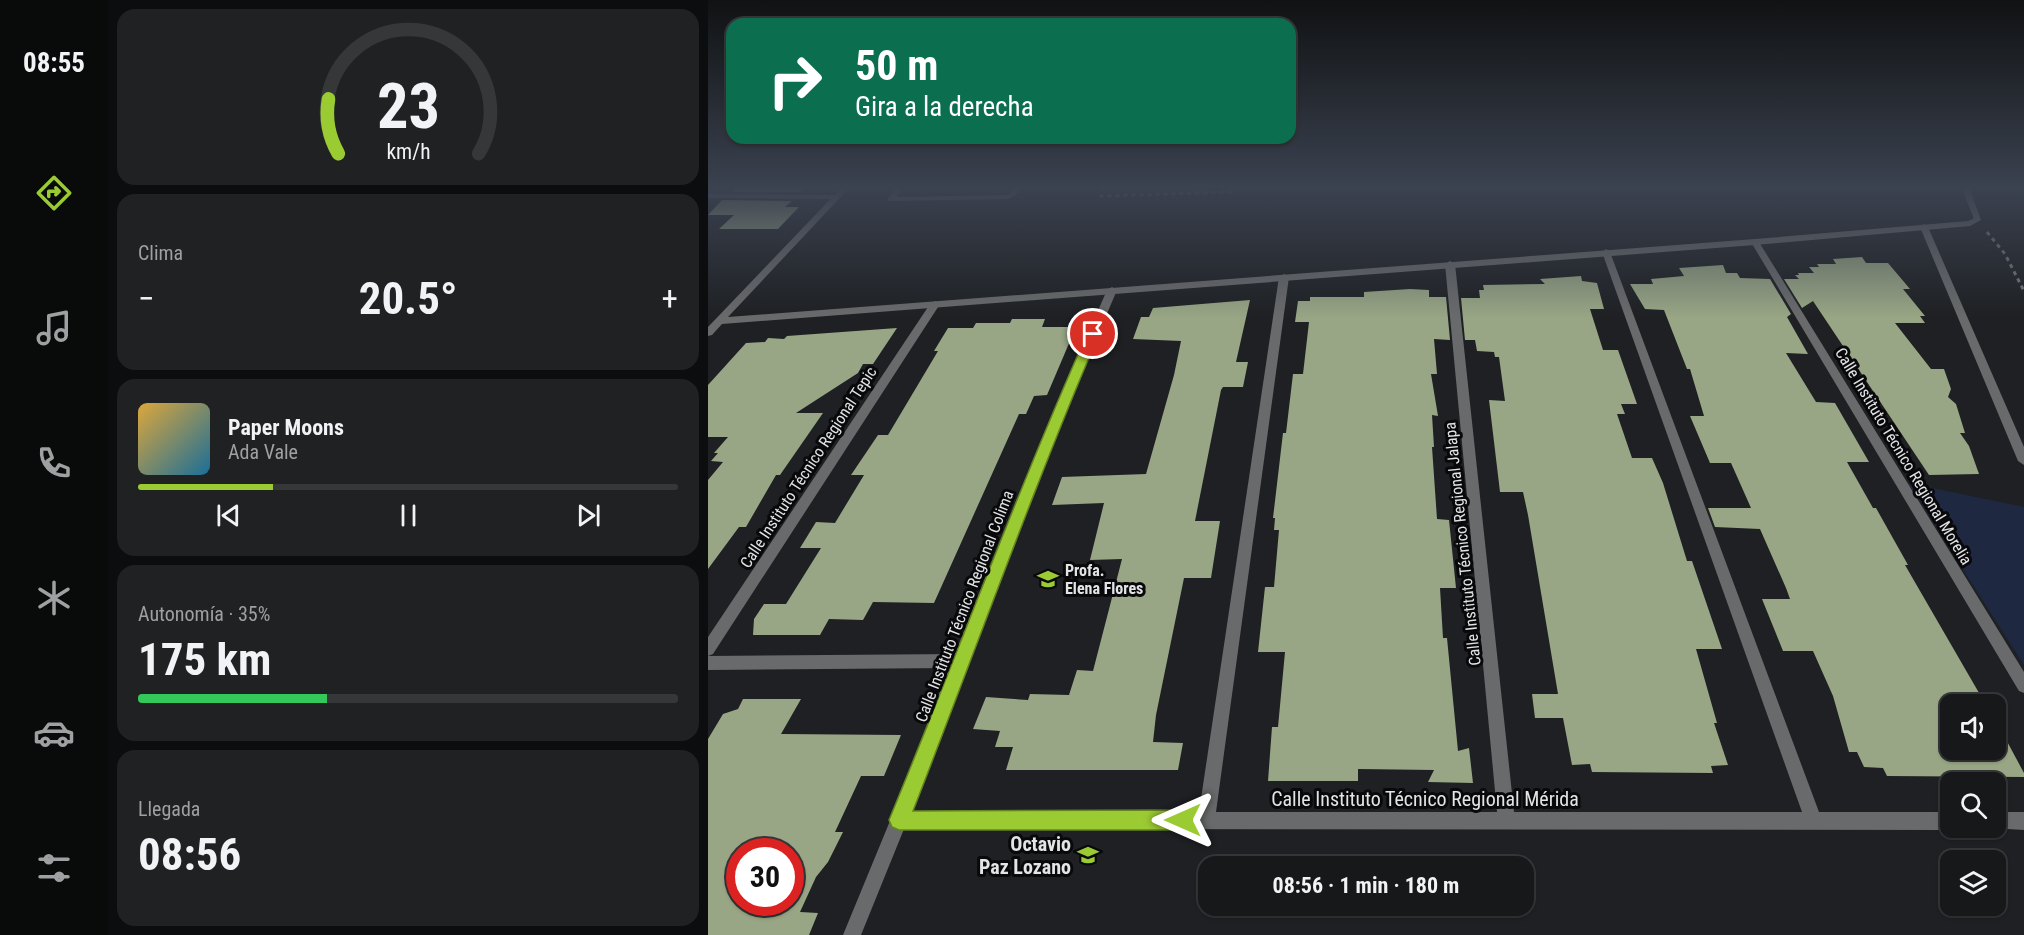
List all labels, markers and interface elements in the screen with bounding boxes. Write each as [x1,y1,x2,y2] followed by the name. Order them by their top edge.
[855,41,938,90] text: 50 m
[756,42,834,120] icon: right
[23,47,85,79] text: 08:55
[376,70,440,143] text: 23
[855,91,1034,123] text: Gira a la derecha
[386,139,430,164] text: km/h
[33,172,75,214] icon: directions
[138,241,183,265] text: Clima
[359,272,457,325] text: 20.5°
[138,279,155,318] text: −
[662,279,678,318] text: +
[33,307,75,349] icon: music
[1067,308,1118,359] pin
[1076,317,1109,350] icon: arrive
[1831,344,1976,568] street label: Calle Instituto Técnico Regional Morelia
[736,363,881,571] street label: Calle Instituto Técnico Regional Tepic
[228,415,344,440] text: Paper Moons
[1440,421,1485,667] street label: Calle Instituto Técnico Regional Jalapa
[228,440,298,464] text: Ada Vale
[33,442,75,484] icon: phone
[911,488,1018,725] street label: Calle Instituto Técnico Regional Colima
[212,499,245,532] icon: previous
[392,499,425,532] icon: pause
[572,499,605,532] icon: next
[1065,561,1143,598] place label: Profa. Elena Flores
[1036,567,1060,591] school or university icon: Profa. Elena Flores
[33,577,75,619] icon: climate
[138,602,270,626] text: Autonomía · 35%
[138,633,271,686] text: 175 km
[1940,694,2006,916] map controls
[1940,694,2006,760] button: sound
[33,712,75,754] icon: car
[1940,772,2006,838] button: search
[1271,787,1579,811] street label: Calle Instituto Técnico Regional Mérida
[1151,788,1215,852] position arrow
[138,797,200,821] text: Llegada
[138,828,241,881] text: 08:56
[979,832,1071,879] place label: Octavio Paz Lozano
[726,838,804,916] speed limit sign: 30
[1076,843,1100,867] school or university icon: Octavio Paz Lozano
[33,847,75,889] icon: filters
[1940,850,2006,916] button: layers
[1273,873,1459,898] text: 08:56 · 1 min · 180 m

